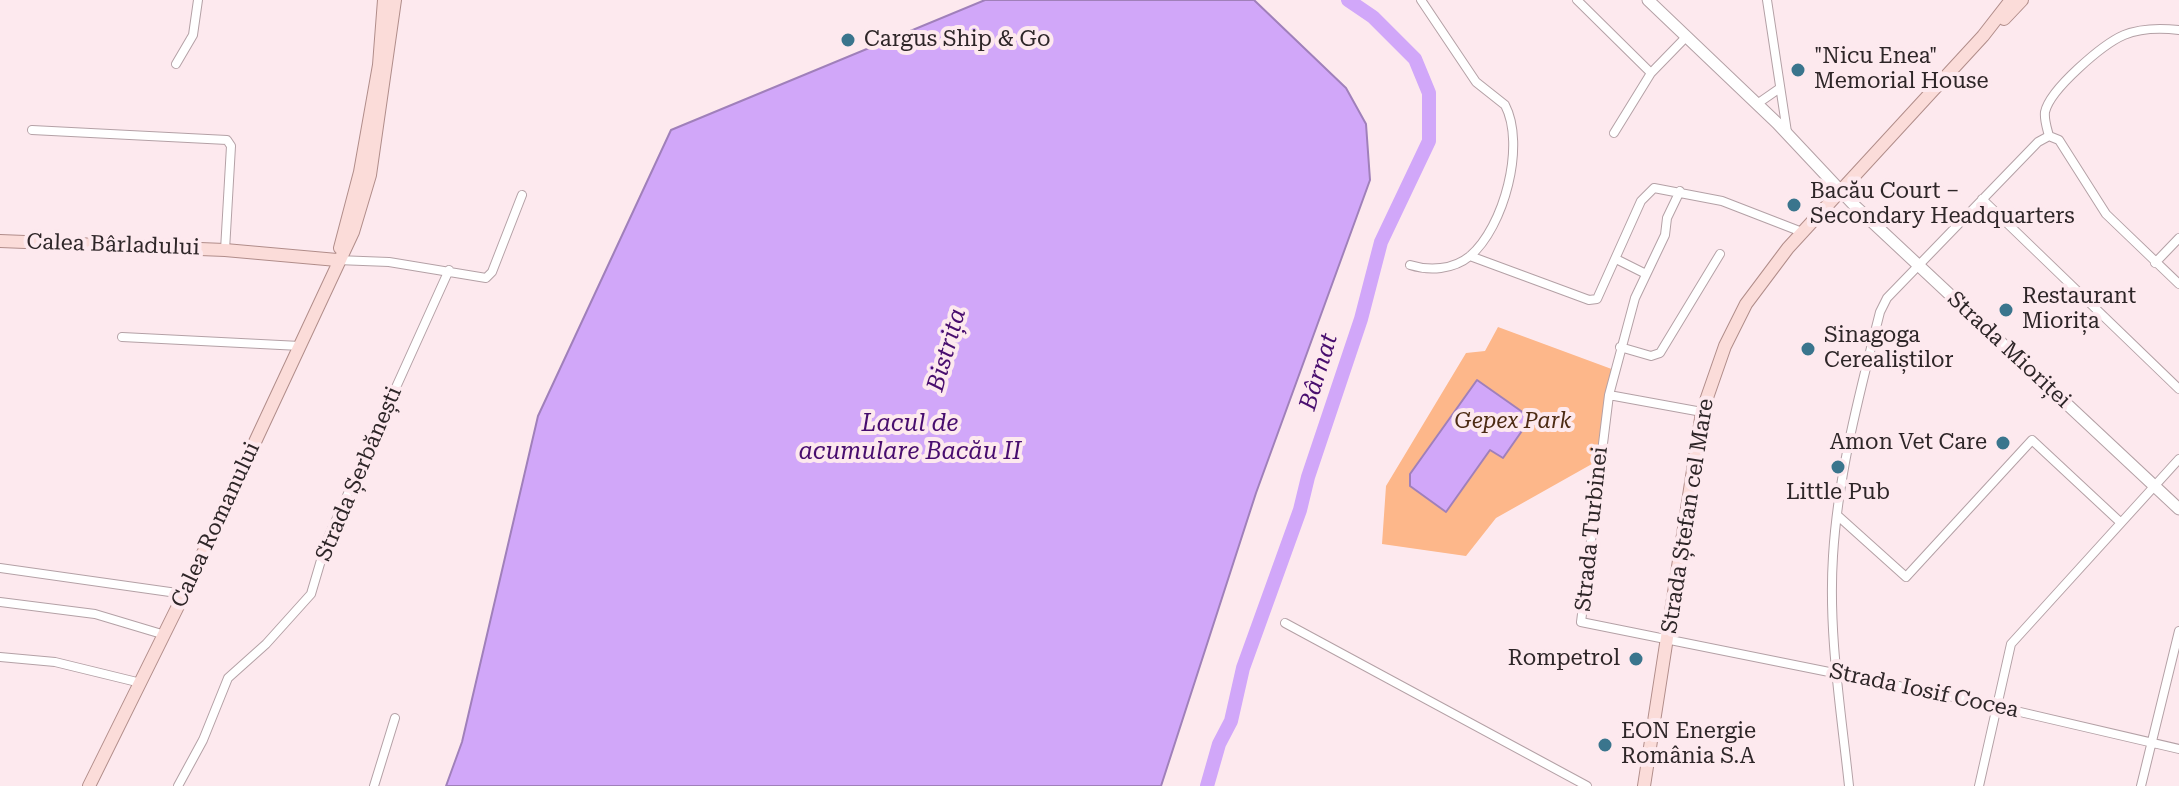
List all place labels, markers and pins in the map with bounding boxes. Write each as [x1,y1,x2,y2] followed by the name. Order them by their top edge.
[864,27,1051,53] place label: Cargus Ship & Go
[839,31,857,49] marker: Cargus Ship & Go
[1814,44,1989,96] place label: "Nicu Enea" Memorial House
[1789,61,1807,79] marker: "Nicu Enea" Memorial House
[1810,179,2075,230] place label: Bacău Court – Secondary Headquarters
[1785,196,1803,214] marker: Bacău Court – Secondary Headquarters
[2022,284,2136,336] place label: Restaurant Miorița
[1997,301,2015,319] marker: Restaurant Miorița
[1824,323,1954,374] place label: Sinagoga Cerealiștilor
[1799,340,1817,358] marker: Sinagoga Cerealiștilor
[1830,430,1987,456] place label: Amon Vet Care
[1994,434,2012,452] marker: Amon Vet Care
[1829,458,1847,476] marker: Little Pub
[1786,480,1890,506] place label: Little Pub
[1508,646,1620,672] place label: Rompetrol
[1627,650,1645,668] marker: Rompetrol
[1621,719,1756,770] place label: EON Energie România S.A
[1596,736,1614,754] marker: EON Energie România S.A

